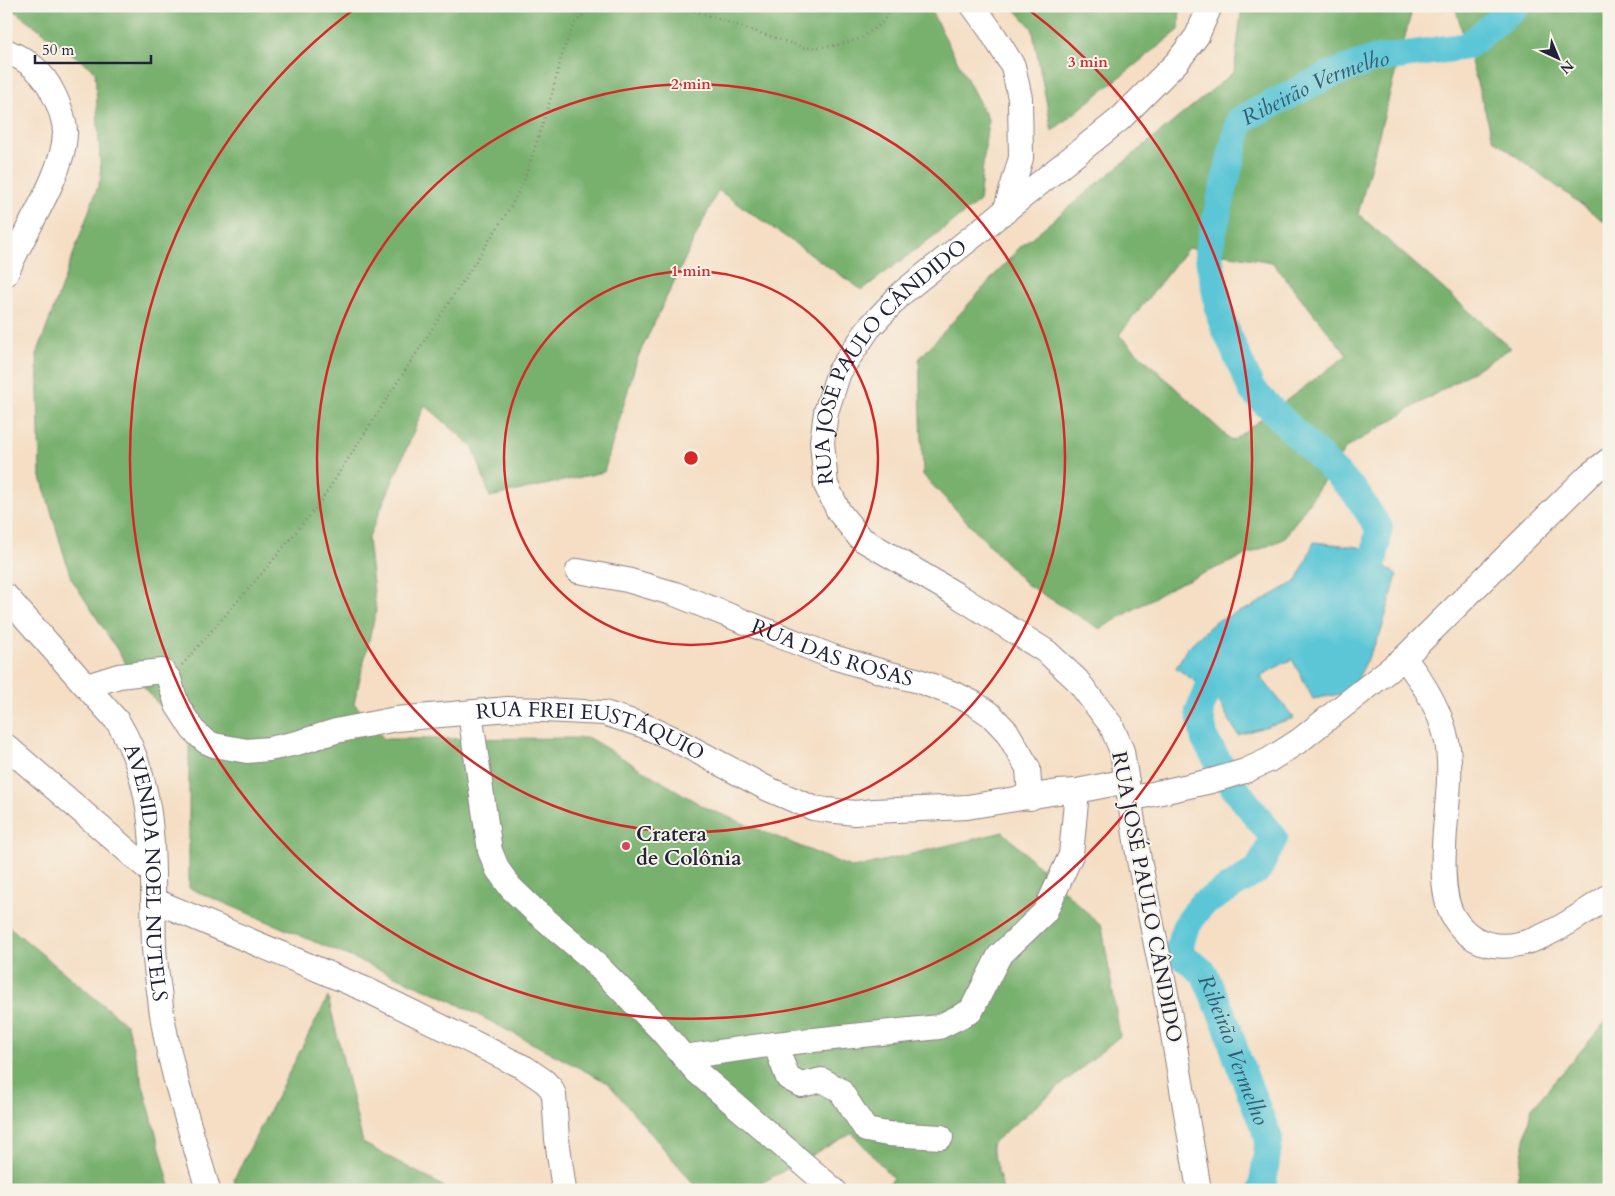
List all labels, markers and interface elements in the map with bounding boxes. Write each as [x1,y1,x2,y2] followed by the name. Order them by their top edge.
[35,32,151,64] scale bar
[1532,32,1582,82] north arrow
[42,40,74,60] text: 50 m
[1236,44,1391,133] water label: Ribeirão Vermelho
[1068,52,1108,72] text: 3 min
[1556,56,1578,78] text: N
[671,74,711,94] text: 2 min
[808,233,973,486] street label: RUA JOSÉ PAULO CÂNDIDO
[671,261,711,281] text: 1 min
[682,449,700,467] centre of rings
[747,612,916,694] street label: RUA DAS ROSAS
[475,695,710,768] street label: RUA FREI EUSTÁQUIO
[116,739,174,1003] street label: AVENIDA NOEL NUTELS
[1104,749,1189,1045] street label: RUA JOSÉ PAULO CÂNDIDO
[636,820,742,873] place label: Cratera de Colônia
[620,840,632,852] marker: Cratera de Colônia
[1190,970,1276,1130] water label: Ribeirão Vermelho

